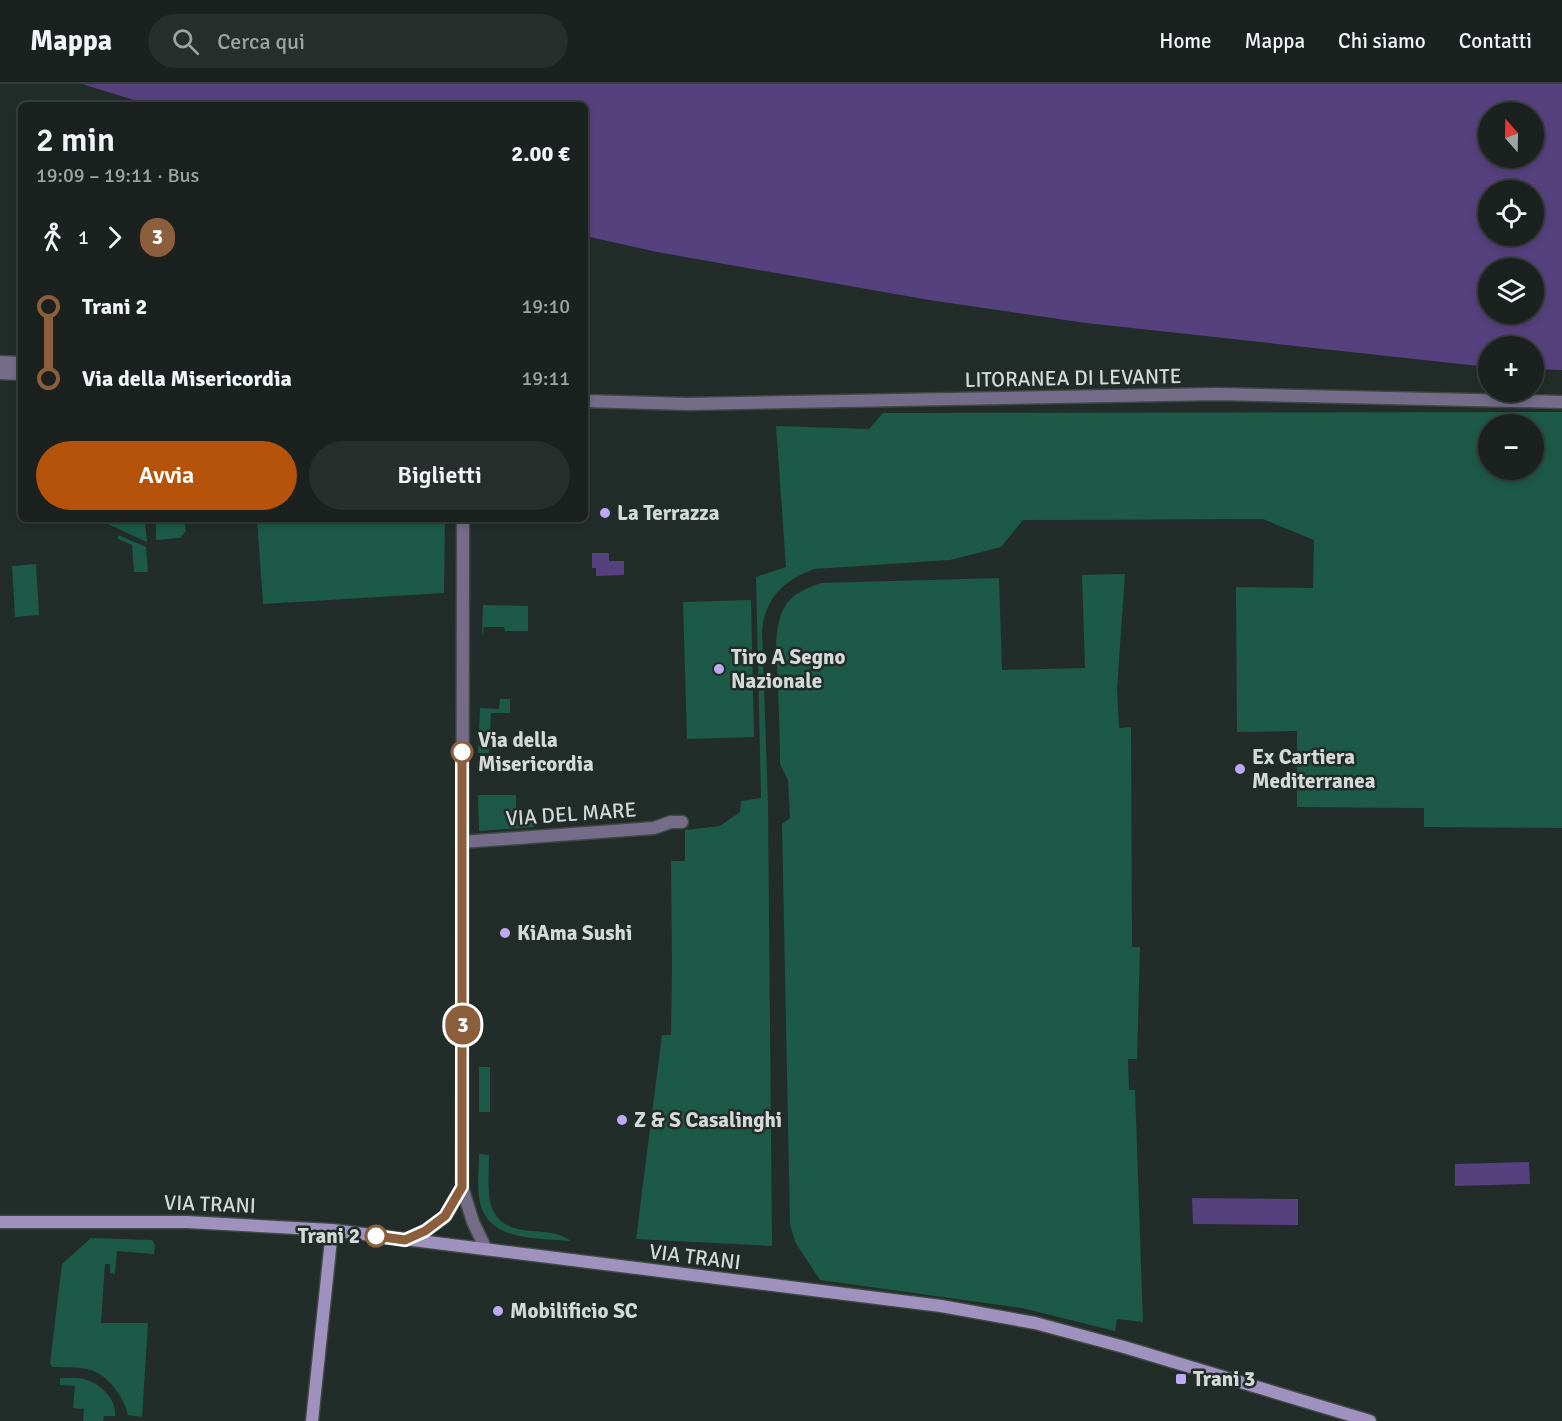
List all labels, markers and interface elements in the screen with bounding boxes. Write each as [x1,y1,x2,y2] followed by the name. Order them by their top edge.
[148,14,568,68] search box
[30,24,112,58] text: Mappa
[169,25,202,58] icon: search
[217,28,305,55] text: Cerca qui
[1159,28,1212,54] text: Home
[1245,28,1305,54] text: Mappa
[1338,28,1426,54] text: Chi siamo
[1459,28,1532,54] text: Contatti
[1478,102,1544,168] north arrow
[1478,102,1544,480] map controls
[36,120,115,161] text: 2 min
[511,140,570,167] text: 2.00 €
[36,163,199,188] text: 19:09 – 19:11 · Bus
[1478,180,1544,246] button: locate
[36,221,69,254] icon: walk
[98,221,131,254] icon: forward
[152,224,163,250] text: 3
[78,225,89,250] text: 1
[1478,258,1544,324] button: layers
[82,293,147,320] text: Trani 2
[521,294,570,319] text: 19:10
[1478,336,1544,402] button: +
[964,363,1182,393] street label: LITORANEA DI LEVANTE
[82,365,292,392] text: Via della Misericordia
[521,366,570,391] text: 19:11
[1478,414,1544,480] button: −
[36,441,297,510] button: Avvia
[309,441,570,510] button: Biglietti
[617,500,720,526] place label: La Terrazza
[598,506,612,520] marker: La Terrazza
[731,644,845,694] place label: Tiro A Segno Nazionale
[712,662,726,676] marker: Tiro A Segno Nazionale
[478,727,594,777] place label: Via della Misericordia
[451,741,473,763] marker: Via della Misericordia
[1252,744,1376,794] place label: Ex Cartiera Mediterranea
[1233,762,1247,776] marker: Ex Cartiera Mediterranea
[505,796,637,832] street label: VIA DEL MARE
[517,920,632,946] place label: KiAma Sushi
[498,926,512,940] marker: KiAma Sushi
[444,1006,482,1044] line badge: 3
[457,1012,469,1038] text: 3
[634,1107,782,1133] place label: Z & S Casalinghi
[615,1113,629,1127] marker: Z & S Casalinghi
[164,1189,256,1219] street label: VIA TRANI
[298,1223,360,1249] place label: Trani 2
[365,1225,387,1247] marker: Trani 2
[648,1238,742,1276] street label: VIA TRANI
[510,1298,638,1324] place label: Mobilificio SC
[491,1304,505,1318] marker: Mobilificio SC
[1193,1366,1255,1392] place label: Trani 3
[1174,1372,1188,1386] marker: Trani 3

